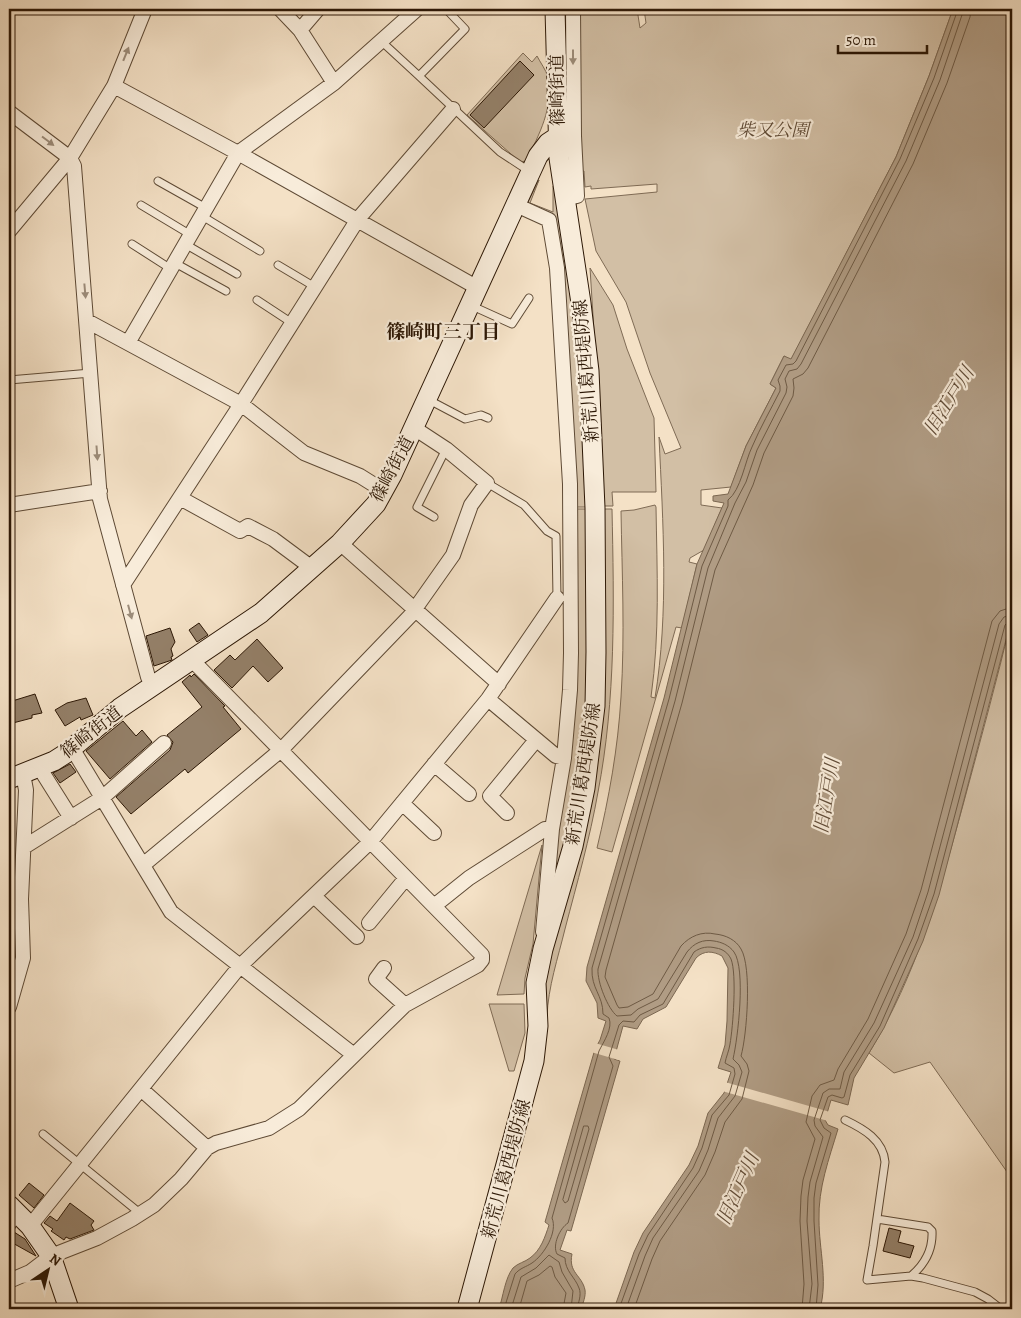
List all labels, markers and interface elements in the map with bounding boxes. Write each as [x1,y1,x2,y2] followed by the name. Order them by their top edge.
[838,22,927,54] scale bar
[846,30,876,50] text: 50 m
[123,47,131,61] one-way arrow
[569,50,577,66] one-way arrow
[544,54,570,126] street label: 篠崎街道
[737,118,812,142] park label: 柴又公園
[41,136,54,147] one-way arrow
[81,284,89,300] one-way arrow
[568,298,604,444] street label: 新荒川葛西堤防線
[386,319,500,345] district label: 篠崎町三丁目
[918,360,981,440] water label: 旧江戸川
[365,432,419,506] street label: 篠崎街道
[93,446,101,462] one-way arrow
[126,604,134,620] one-way arrow
[55,700,127,764] street label: 篠崎街道
[560,701,606,847] street label: 新荒川葛西堤防線
[808,754,846,836] water label: 旧江戸川
[476,1096,536,1242] street label: 新荒川葛西堤防線
[711,1147,766,1229] water label: 旧江戸川
[22,1246,72,1296] north arrow
[46,1249,65,1270] text: N

